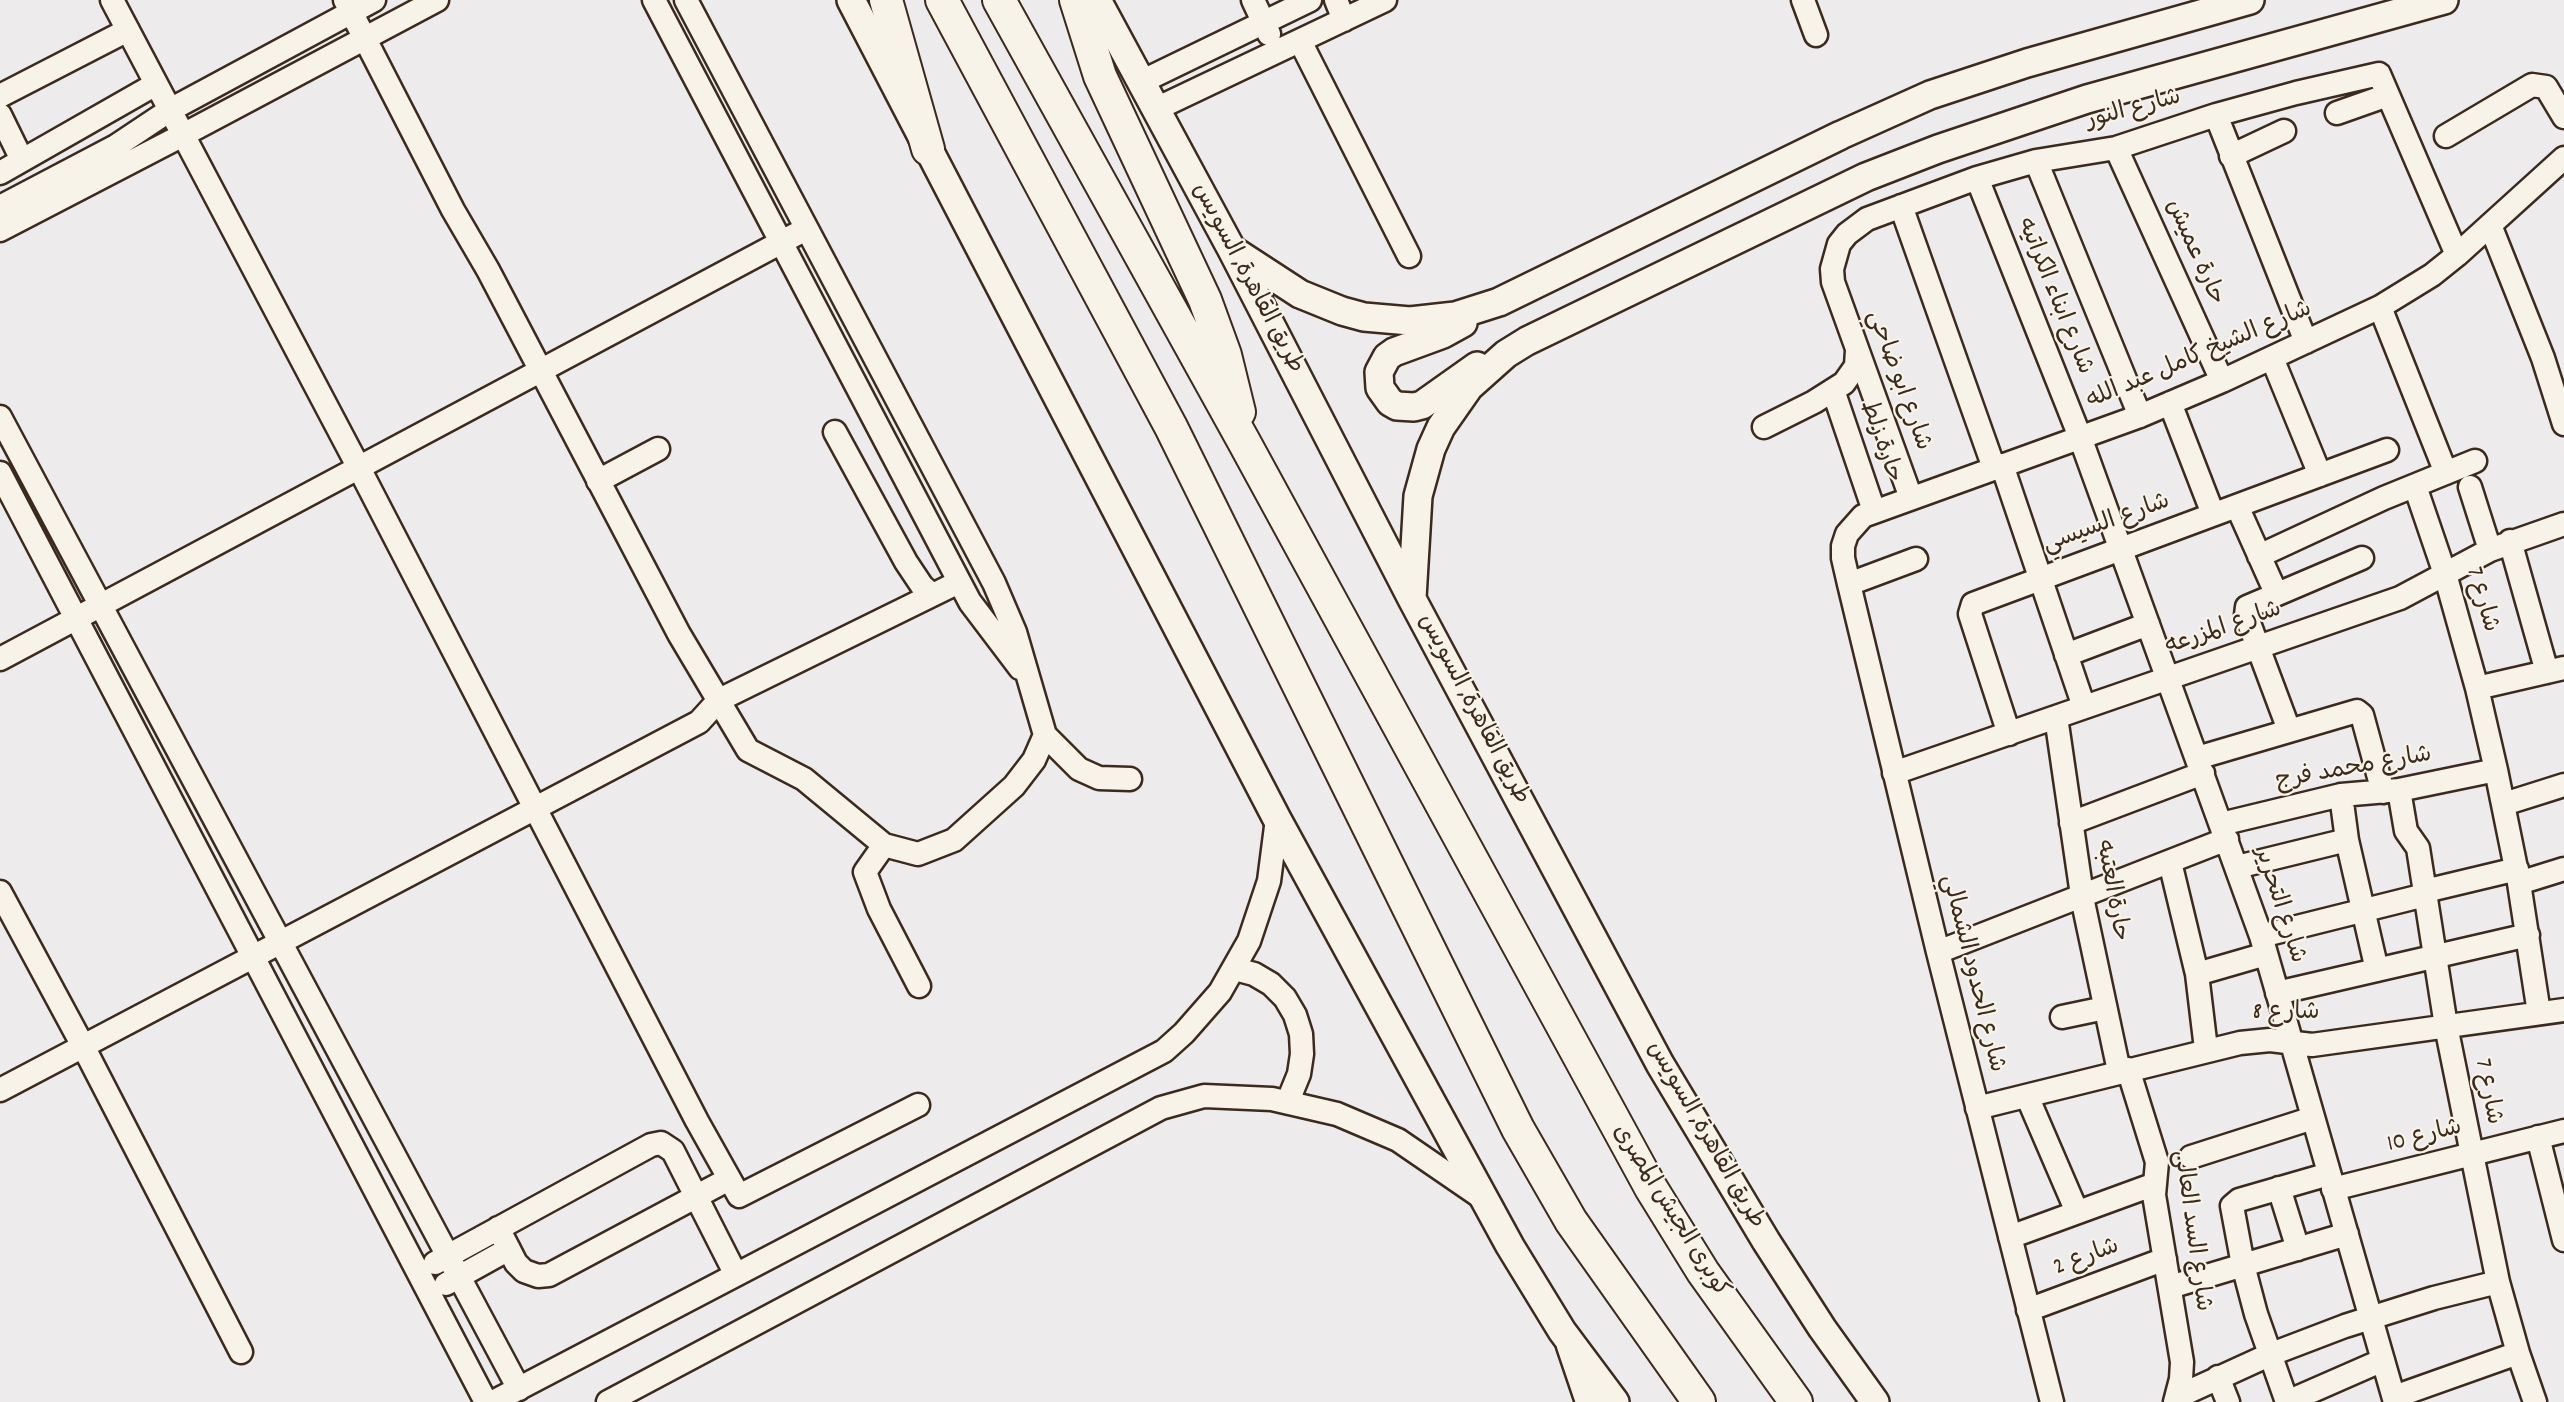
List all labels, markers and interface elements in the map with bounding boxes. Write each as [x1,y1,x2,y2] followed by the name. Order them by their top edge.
[2083,85,2185,137] street label: شارع النور
[1184,179,1308,379] street label: طريق القاهرة, السويس
[2157,196,2229,310] street label: حارة عميش
[2008,215,2098,379] street label: شارع ابناء الكراتيه
[2083,297,2317,417] street label: شارع الشيخ كامل عبد الله
[1858,307,1936,455] street label: شارع ابو ضاحي
[1851,397,1907,487] street label: حارة زلط
[2039,489,2175,561] street label: شارع السيسي
[2457,564,2503,636] street label: شارع 7
[2162,597,2286,663] street label: شارع المزرعه
[1410,610,1534,810] street label: طريق القاهرة, السويس
[2274,742,2434,798] street label: شارع محمد فرج
[2087,838,2133,944] street label: حارة العتبه
[2246,845,2310,967] street label: شارع التحرير
[1933,872,2009,1076] street label: شارع الحدود الشمالي
[2252,1001,2320,1029] street label: شارع 8
[1639,1037,1769,1235] street label: طريق القاهرة, السويس
[2466,1057,2506,1127] street label: شارع 7
[2385,1115,2465,1161] street label: شارع 10
[1604,1120,1734,1304] street label: كوبرى الجيش المصرى
[2164,1148,2216,1314] street label: شارع السد العالى
[2050,1234,2124,1284] street label: شارع 2

